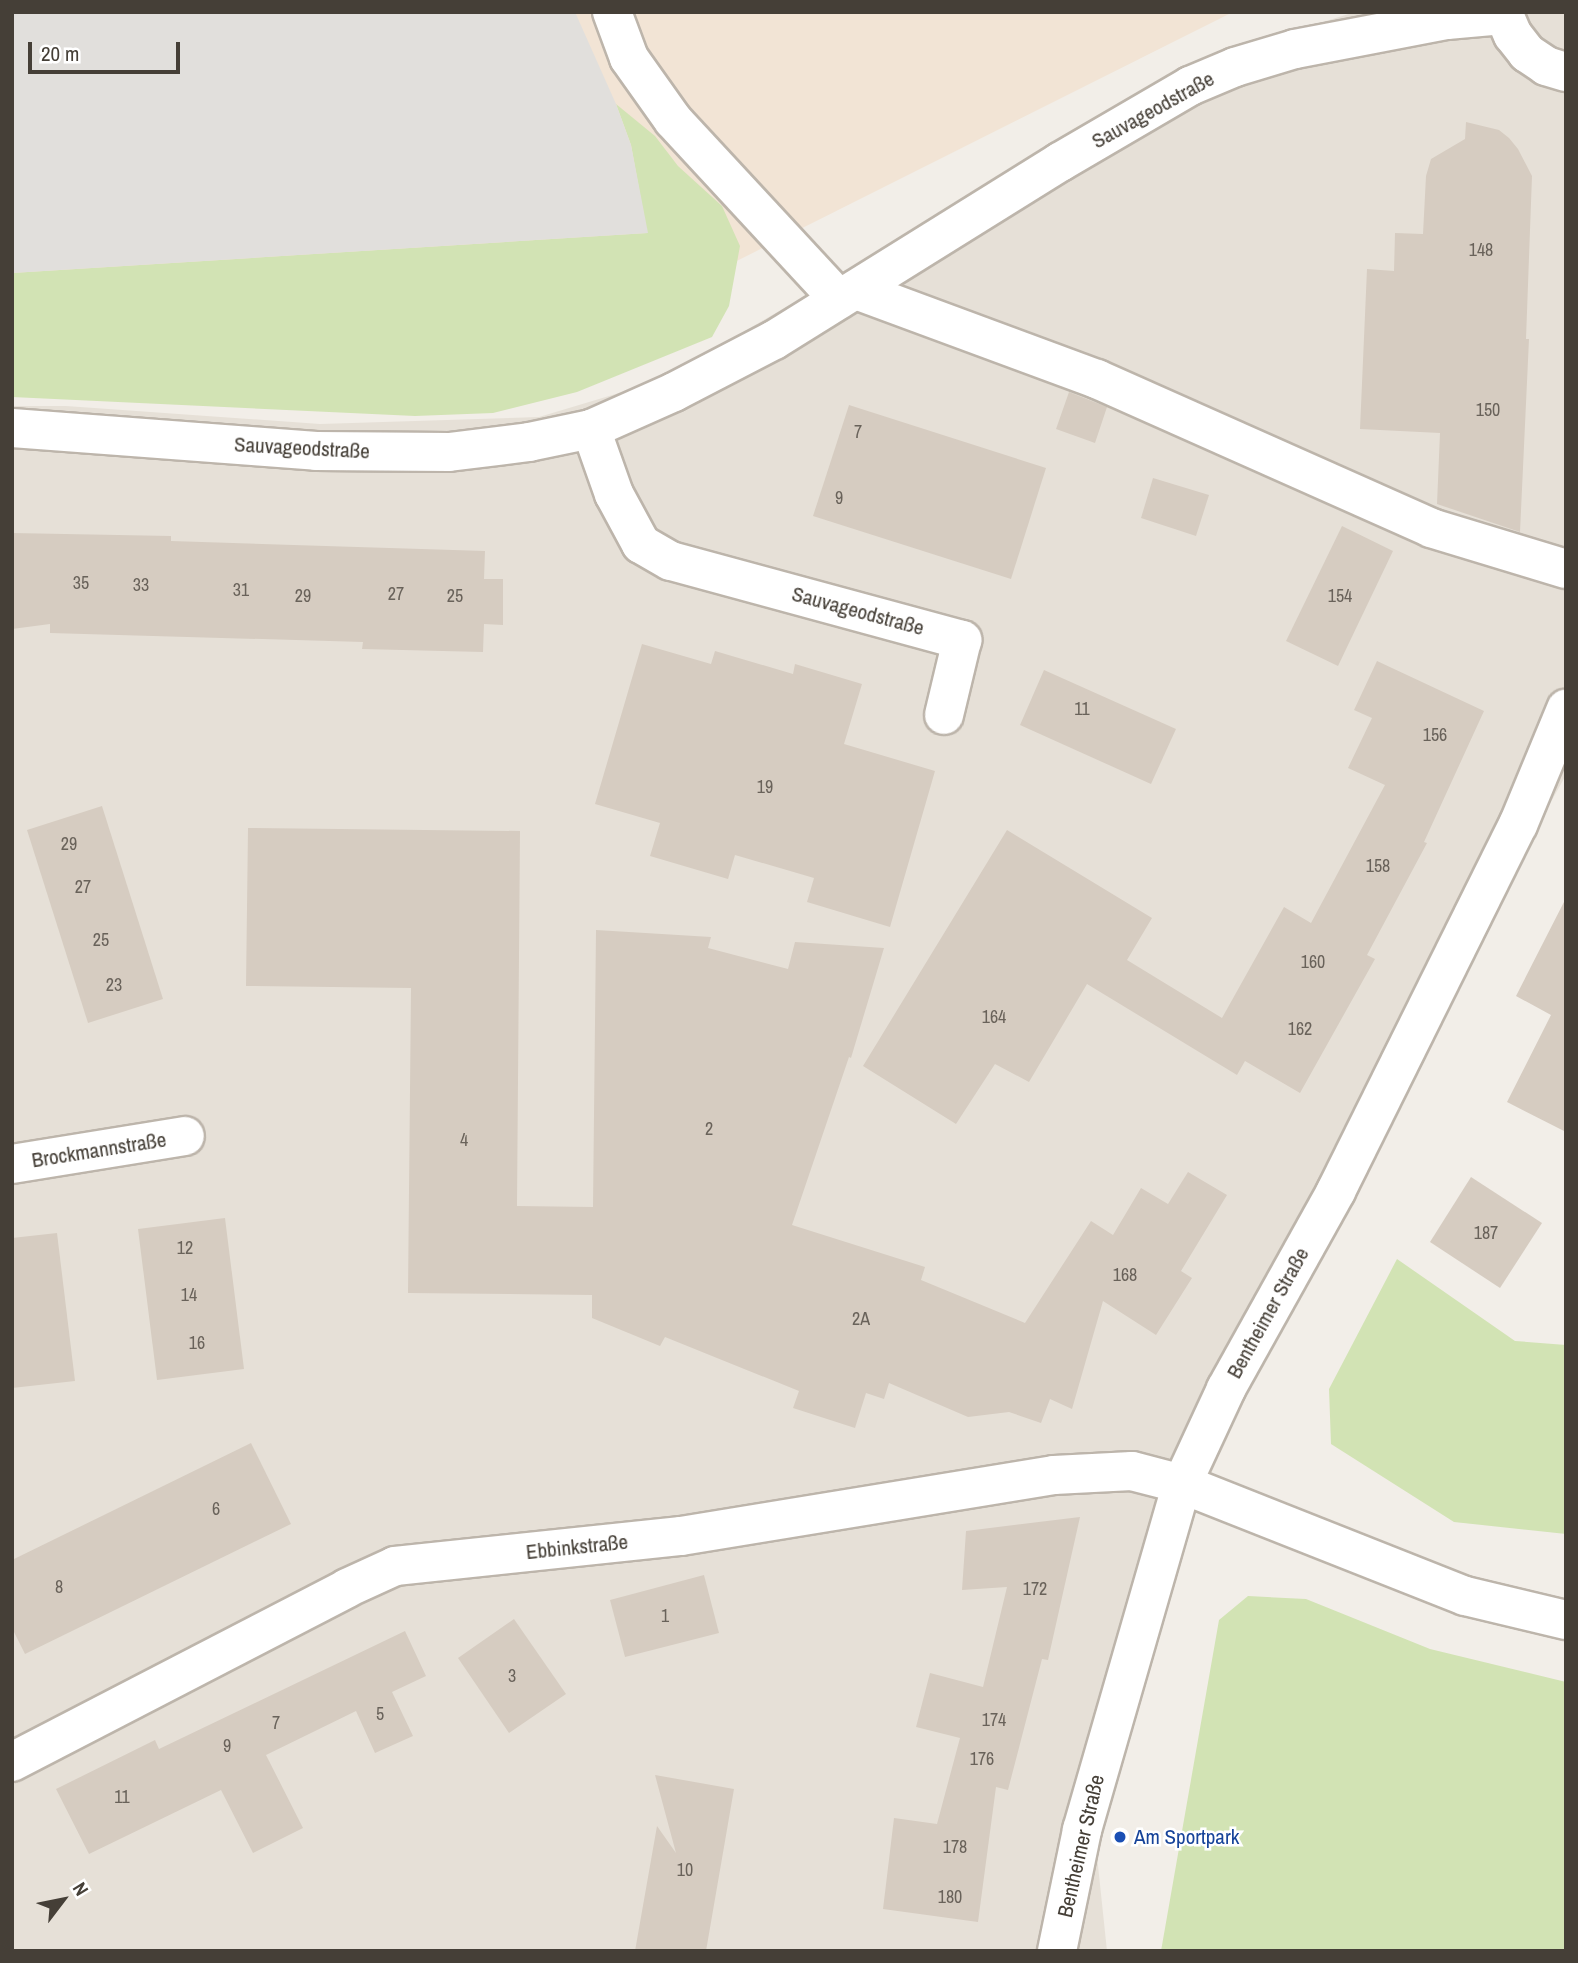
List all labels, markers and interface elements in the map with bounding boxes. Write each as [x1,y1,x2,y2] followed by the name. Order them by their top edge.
[32,28,184,72] scale bar
[41,39,79,68] text: 20 m
[1087,66,1219,154] street label: Sauvageodstraße
[1469,239,1493,261] house number: 148
[1476,399,1500,421] house number: 150
[854,421,862,443] house number: 7
[233,432,371,464] street label: Sauvageodstraße
[835,487,843,509] house number: 9
[73,572,89,594] house number: 35
[133,574,149,596] house number: 33
[233,579,249,601] house number: 31
[789,581,927,641] street label: Sauvageodstraße
[388,583,404,605] house number: 27
[295,585,311,607] house number: 29
[447,585,463,607] house number: 25
[1328,585,1352,607] house number: 154
[1074,698,1090,720] house number: 11
[1423,724,1447,746] house number: 156
[757,776,773,798] house number: 19
[61,833,77,855] house number: 29
[1366,855,1390,877] house number: 158
[75,876,91,898] house number: 27
[93,929,109,951] house number: 25
[1301,951,1325,973] house number: 160
[106,974,122,996] house number: 23
[982,1006,1006,1028] house number: 164
[1288,1018,1312,1040] house number: 162
[705,1118,713,1140] house number: 2
[30,1127,168,1173] street label: Brockmannstraße
[460,1129,468,1151] house number: 4
[1474,1222,1498,1244] house number: 187
[177,1237,193,1259] house number: 12
[1222,1243,1314,1383] street label: Bentheimer Straße
[1113,1264,1137,1286] house number: 168
[181,1284,197,1306] house number: 14
[852,1308,870,1330] house number: 2A
[189,1332,205,1354] house number: 16
[212,1498,220,1520] house number: 6
[525,1529,629,1565] street label: Ebbinkstraße
[55,1576,63,1598] house number: 8
[1023,1578,1047,1600] house number: 172
[661,1605,669,1627] house number: 1
[508,1665,516,1687] house number: 3
[376,1703,384,1725] house number: 5
[982,1709,1006,1731] house number: 174
[272,1712,280,1734] house number: 7
[223,1735,231,1757] house number: 9
[970,1748,994,1770] house number: 176
[1052,1772,1110,1920] street label: Bentheimer Straße
[114,1786,130,1808] house number: 11
[1134,1824,1239,1850] place label: Am Sportpark
[1112,1829,1128,1845] marker: Am Sportpark
[943,1836,967,1858] house number: 178
[677,1859,693,1881] house number: 10
[28,1865,98,1935] north arrow
[67,1877,95,1901] text: N
[938,1886,962,1908] house number: 180

